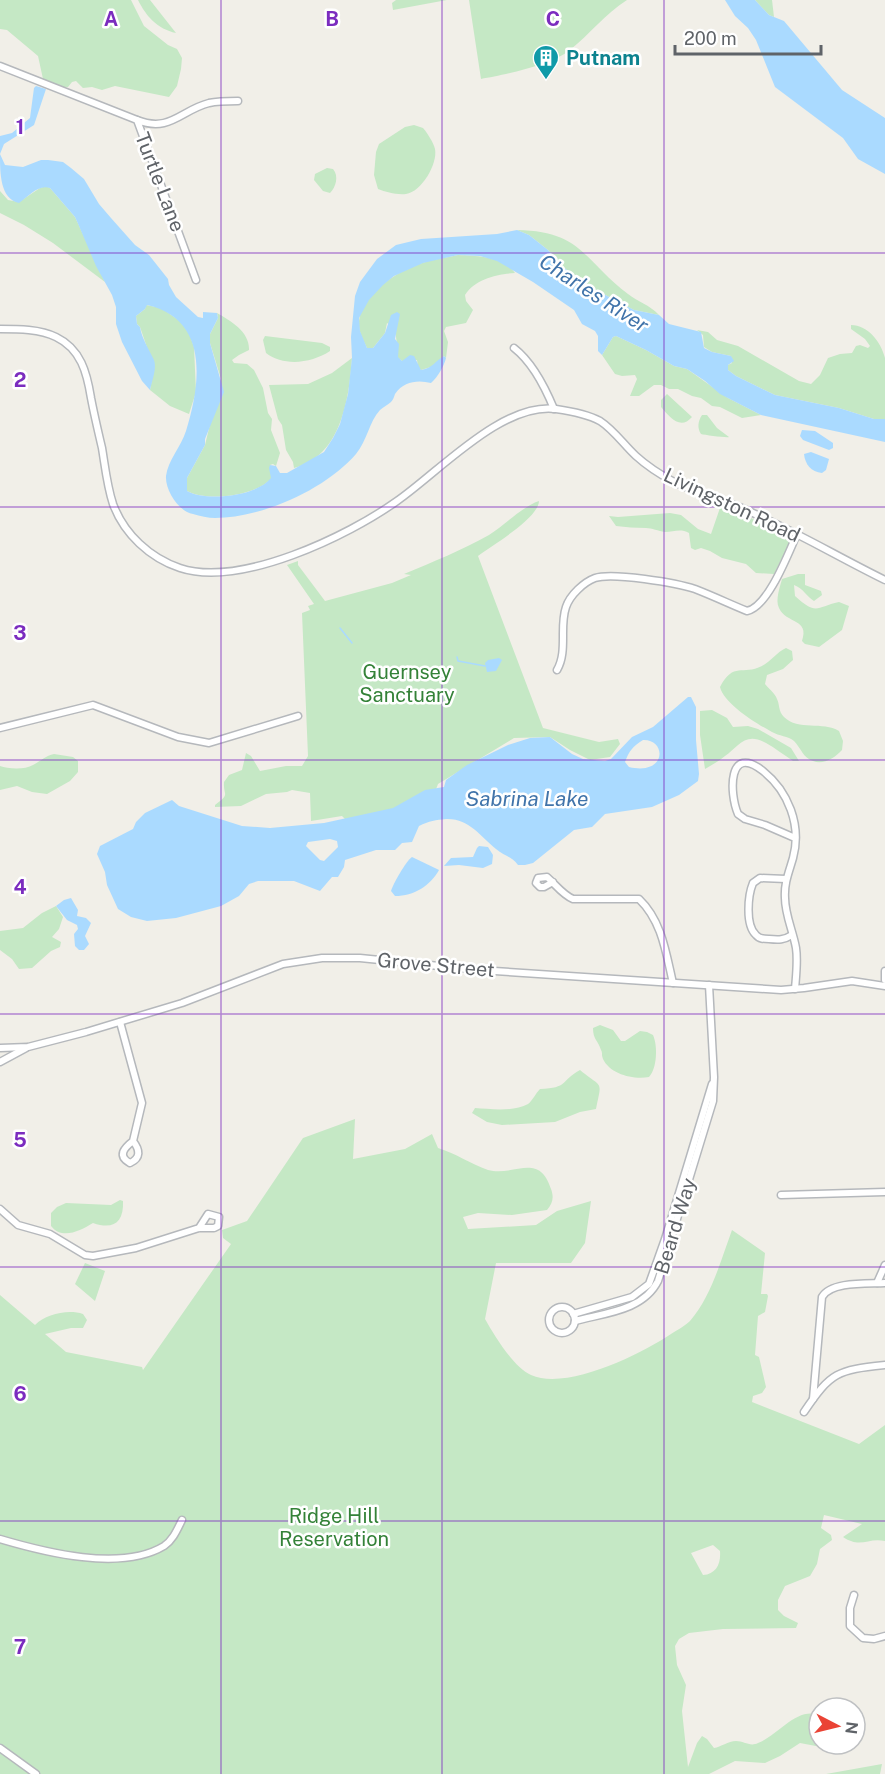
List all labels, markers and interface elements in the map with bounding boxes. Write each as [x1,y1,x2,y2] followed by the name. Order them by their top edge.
[104,7,118,31] text: A
[325,7,339,31] text: B
[546,7,560,31] text: C
[675,18,820,56] scale bar
[684,28,737,49] text: 200 m
[531,43,561,81] building icon: Putnam
[566,46,640,70] place label: Putnam
[16,115,24,139] text: 1
[130,129,190,235] street label: Turtle Lane
[535,248,654,338] water label: Charles River
[14,368,26,392] text: 2
[660,463,804,547] street label: Livingston Road
[13,621,27,645] text: 3
[359,660,455,707] park label: Guernsey Sanctuary
[466,786,589,811] water label: Sabrina Lake
[13,875,27,899] text: 4
[376,948,496,982] street label: Grove Street
[13,1128,27,1152] text: 5
[649,1175,701,1277] street label: Beard Way
[13,1382,27,1406] text: 6
[279,1504,389,1551] park label: Ridge Hill Reservation
[14,1635,26,1659] text: 7
[807,1696,867,1756] north arrow
[841,1720,862,1735] text: N

